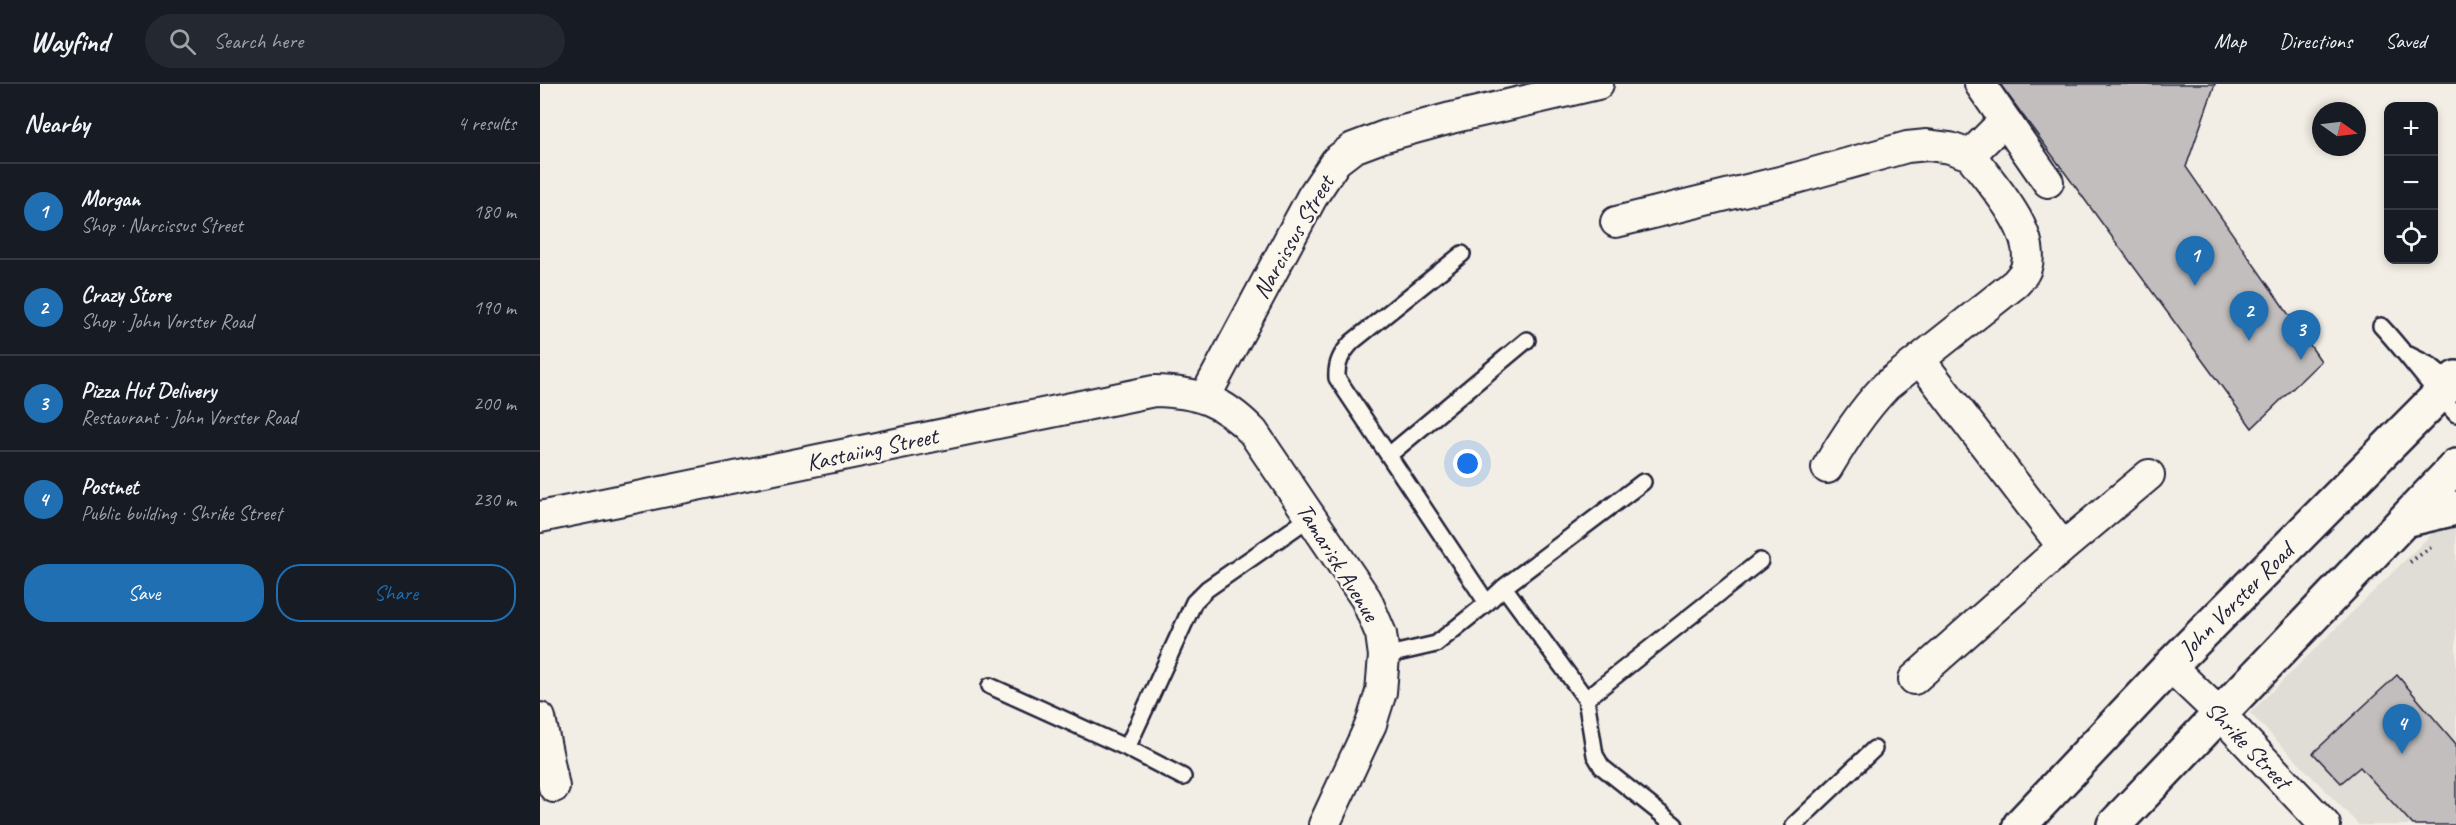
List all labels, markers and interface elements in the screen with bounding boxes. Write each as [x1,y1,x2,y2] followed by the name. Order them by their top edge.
[145,14,565,68] search box
[30,24,109,59] text: Wayfind
[166,25,199,58] icon: search
[214,27,303,55] text: Search here
[2214,28,2246,54] text: Map
[2279,28,2352,54] text: Directions
[2385,28,2426,54] text: Saved
[2312,102,2366,156] north arrow
[2384,102,2438,264] map controls
[2384,102,2438,156] button: +
[24,107,89,140] text: Nearby
[457,111,516,136] text: 4 results
[2384,156,2438,210] button: −
[1246,168,1341,304] street label: Narcissus Street
[81,185,140,213] text: Morgan
[39,199,48,224] text: 1
[473,199,516,224] text: 180 m
[2384,210,2438,264] button: locate
[81,213,243,238] text: Shop · Narcissus Street
[2176,236,2214,286] pin: 1
[81,281,170,309] text: Crazy Store
[2230,292,2268,341] pin: 2
[39,295,48,320] text: 2
[473,295,516,320] text: 190 m
[81,309,253,334] text: Shop · John Vorster Road
[2282,310,2320,360] pin: 3
[81,377,216,405] text: Pizza Hut Delivery
[39,391,48,416] text: 3
[473,391,516,416] text: 200 m
[81,405,297,430] text: Restaurant · John Vorster Road
[804,420,942,478] street label: Kastaiing Street
[1453,449,1482,478] your location
[81,473,138,501] text: Postnet
[39,487,48,512] text: 4
[473,487,516,512] text: 230 m
[1290,497,1387,628] street label: Tamarisk Avenue
[81,501,282,526] text: Public building · Shrike Street
[2172,534,2302,664] street label: John Vorster Road
[24,564,264,622] button: Save
[276,564,516,622] button: Share
[2199,695,2299,798] street label: Shrike Street
[2382,704,2422,754] pin: 4

